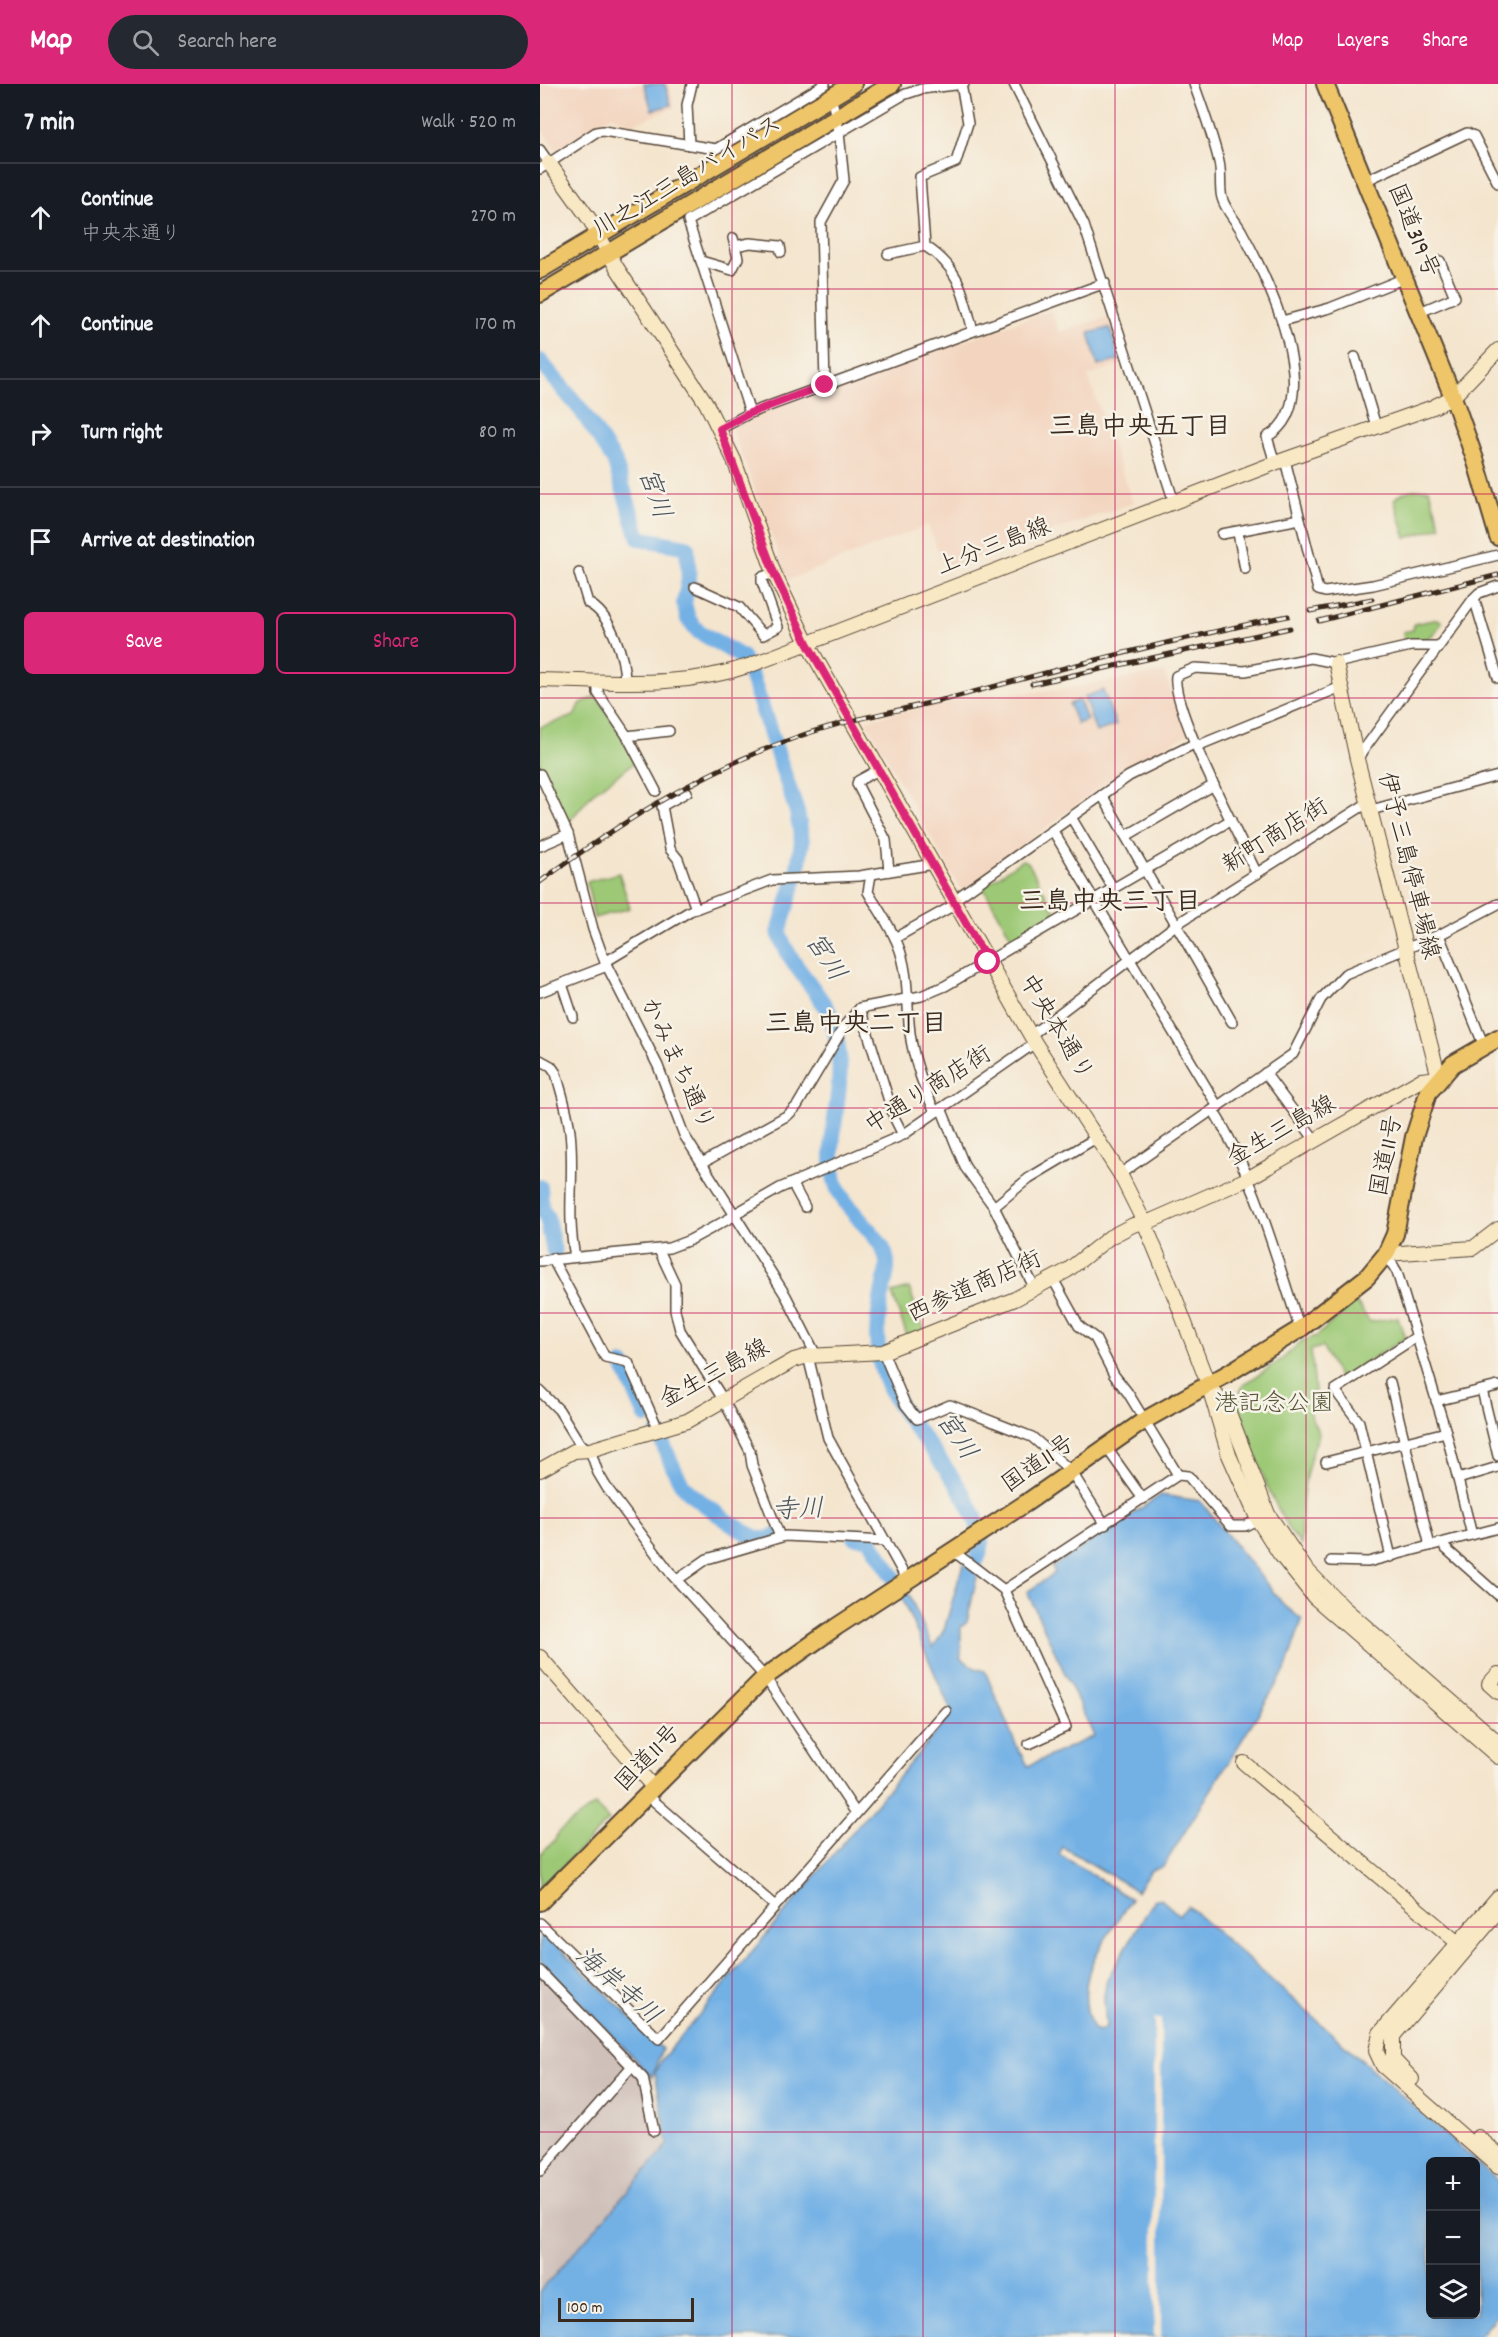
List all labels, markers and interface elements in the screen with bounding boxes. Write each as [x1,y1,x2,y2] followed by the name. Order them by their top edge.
[108,15,528,69] search box
[30,22,72,62] text: Map
[129,26,162,59] icon: search
[177,27,277,58] text: Search here
[1272,27,1303,57] text: Map
[1336,27,1389,57] text: Layers
[1422,27,1468,57] text: Share
[24,105,75,142] text: 7 min
[587,108,789,248] street label: 川之江三島バイパス
[421,109,516,137] text: Walk · 520 m
[1378,179,1446,283] street label: 国道319号
[81,185,153,216] text: Continue
[24,201,57,234] icon: ahead
[470,203,516,231] text: 270 m
[81,221,181,249] text: 中央本通り
[24,309,57,342] icon: ahead
[81,310,153,341] text: Continue
[475,311,516,339] text: 170 m
[811,371,837,397] route end
[1049,410,1231,447] district label: 三島中央五丁目
[24,417,57,450] icon: right
[81,418,163,449] text: Turn right
[479,419,516,447] text: 80 m
[627,463,679,525] water label: 宮川
[932,511,1056,585] street label: 上分三島線
[24,525,57,558] icon: arrive
[81,526,255,557] text: Arrive at destination
[24,612,264,674] button: Save
[276,612,516,674] button: Share
[1367,769,1447,963] street label: 伊予三島停車場線
[1216,791,1336,883] street label: 新町商店街
[1019,885,1201,922] district label: 三島中央三丁目
[794,926,854,990] water label: 宮川
[974,948,1000,974] route start
[1010,968,1100,1088] street label: 中央本通り
[630,993,722,1137] street label: かみまち通り
[765,1007,947,1044] district label: 三島中央二丁目
[859,1038,999,1144] street label: 中通り商店街
[1221,1088,1343,1176] street label: 金生三島線
[1363,1112,1413,1200] street label: 国道11号
[902,1243,1048,1333] street label: 西参道商店街
[654,1332,776,1418] street label: 金生三島線
[1214,1388,1334,1422] park label: 港記念公園
[925,1405,985,1469] water label: 宮川
[995,1427,1083,1503] street label: 国道11号
[771,1492,825,1530] water label: 寺川
[608,1718,690,1800] street label: 国道11号
[566,1939,668,2035] water label: 海岸寺川
[1426,2157,1480,2319] map controls
[1426,2157,1480,2211] button: +
[1426,2211,1480,2265] button: −
[1426,2265,1480,2319] button: layers
[558,2295,694,2322] scale bar
[567,2297,603,2320] text: 100 m

